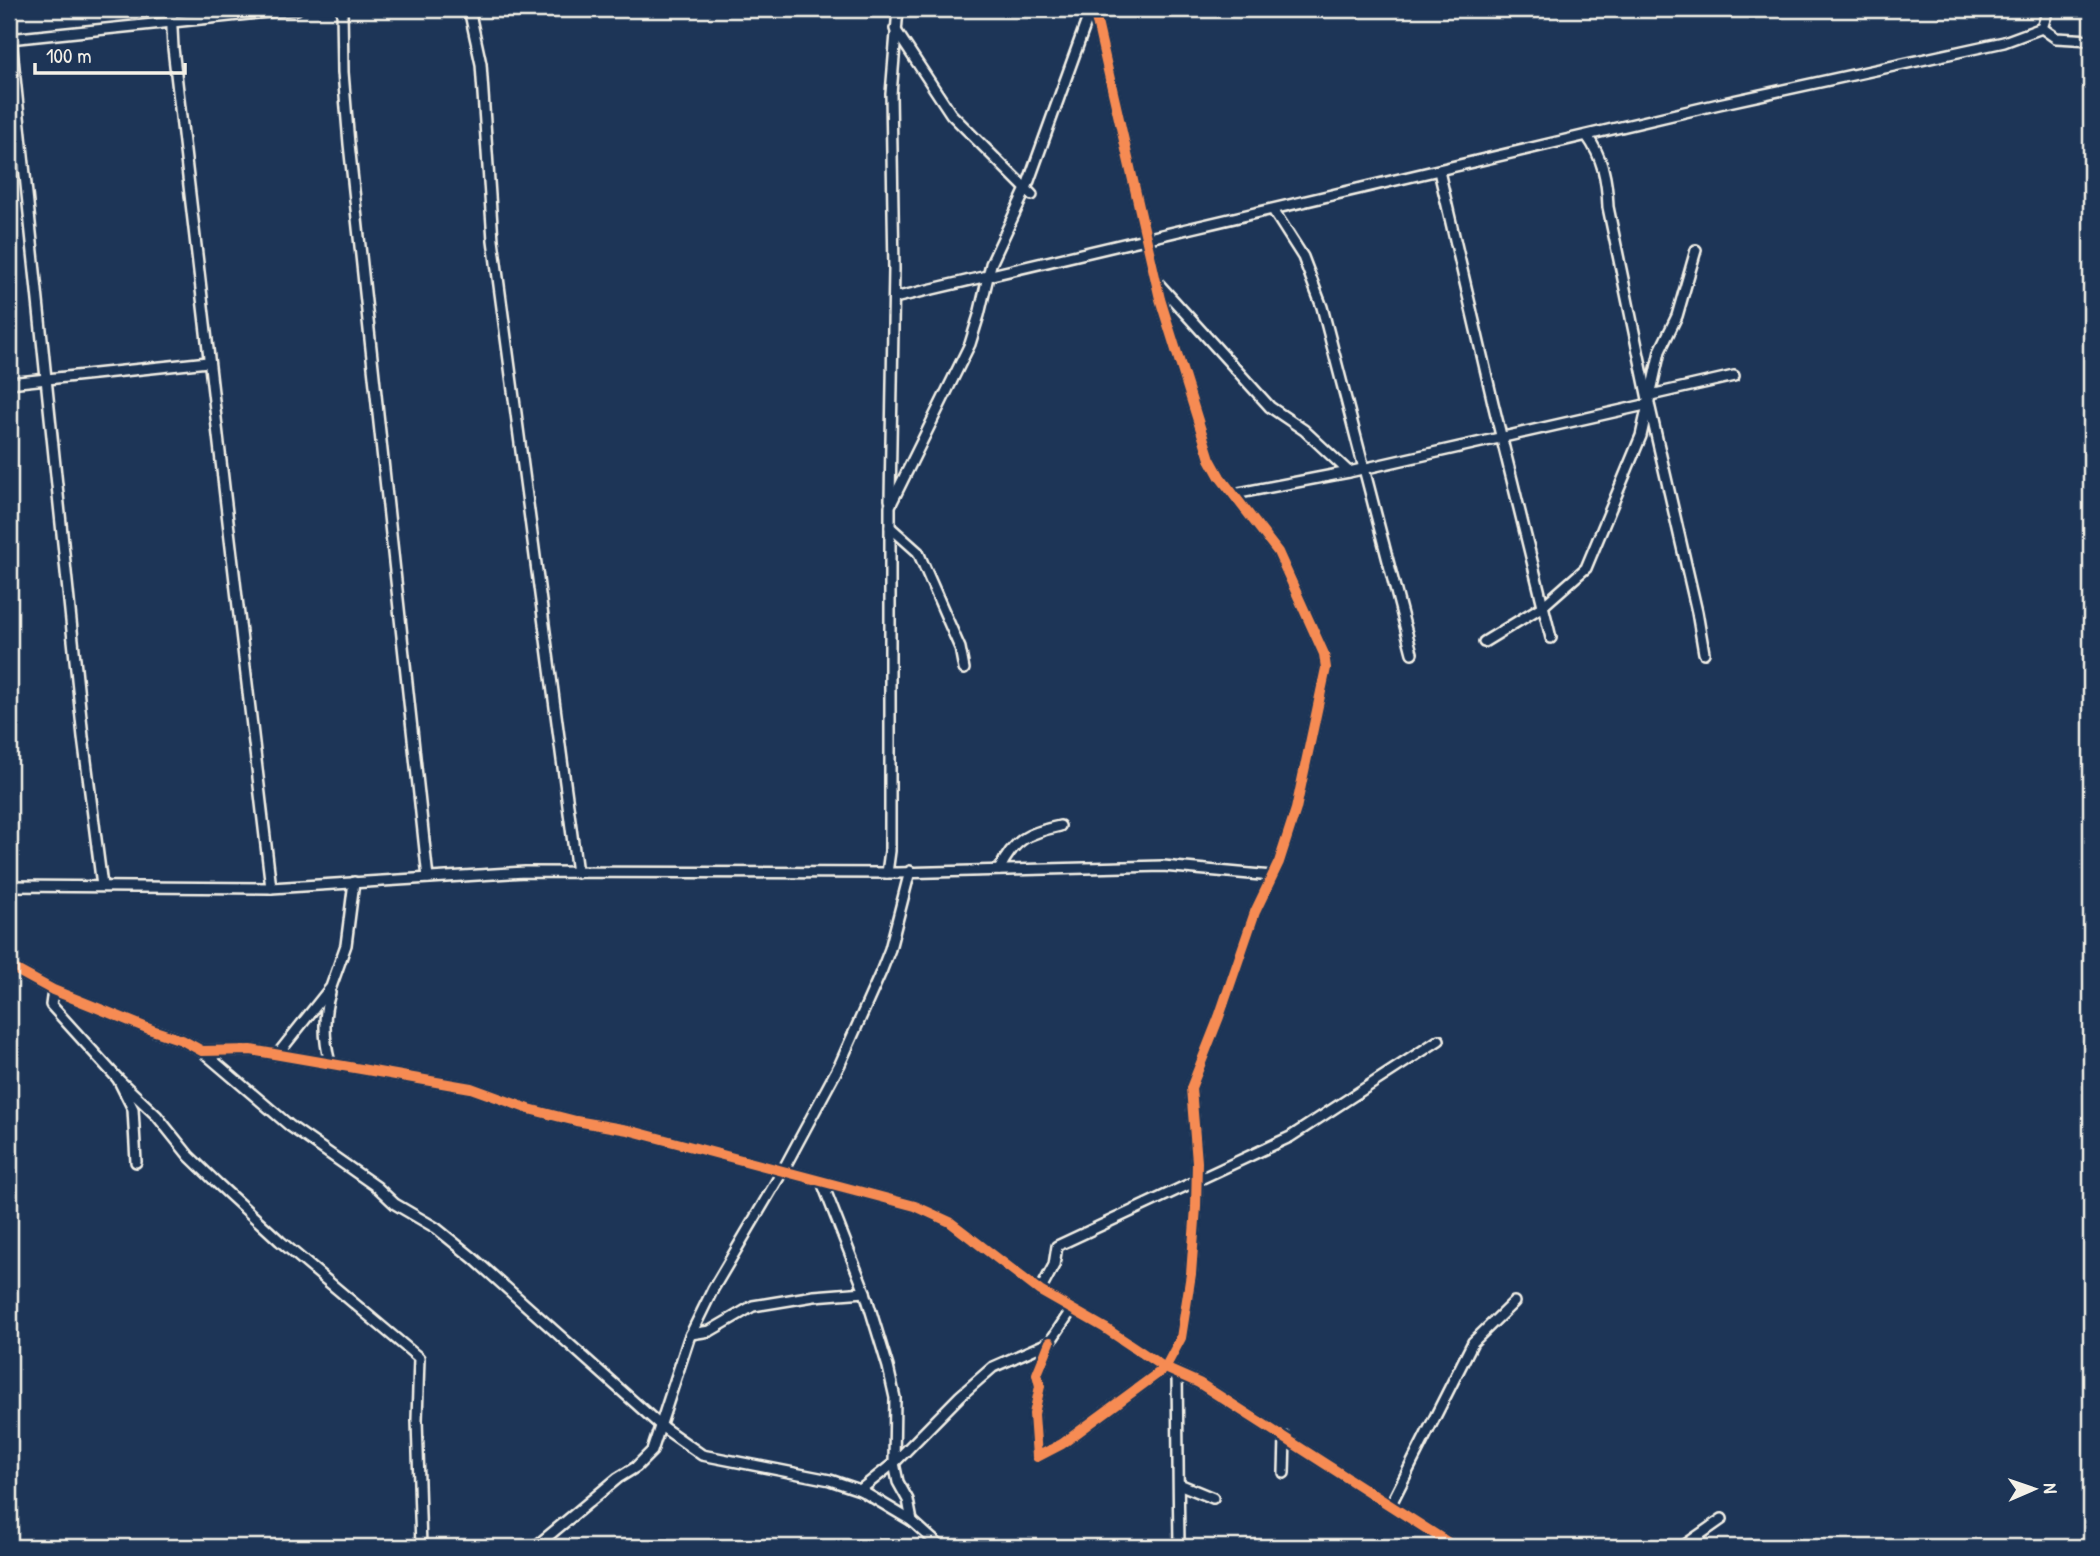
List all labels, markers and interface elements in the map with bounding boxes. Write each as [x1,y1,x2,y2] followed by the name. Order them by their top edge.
[35,32,186,76] scale bar
[46,41,92,70] text: 100 m
[1998,1454,2068,1524] north arrow
[2038,1483,2064,1494] text: N

